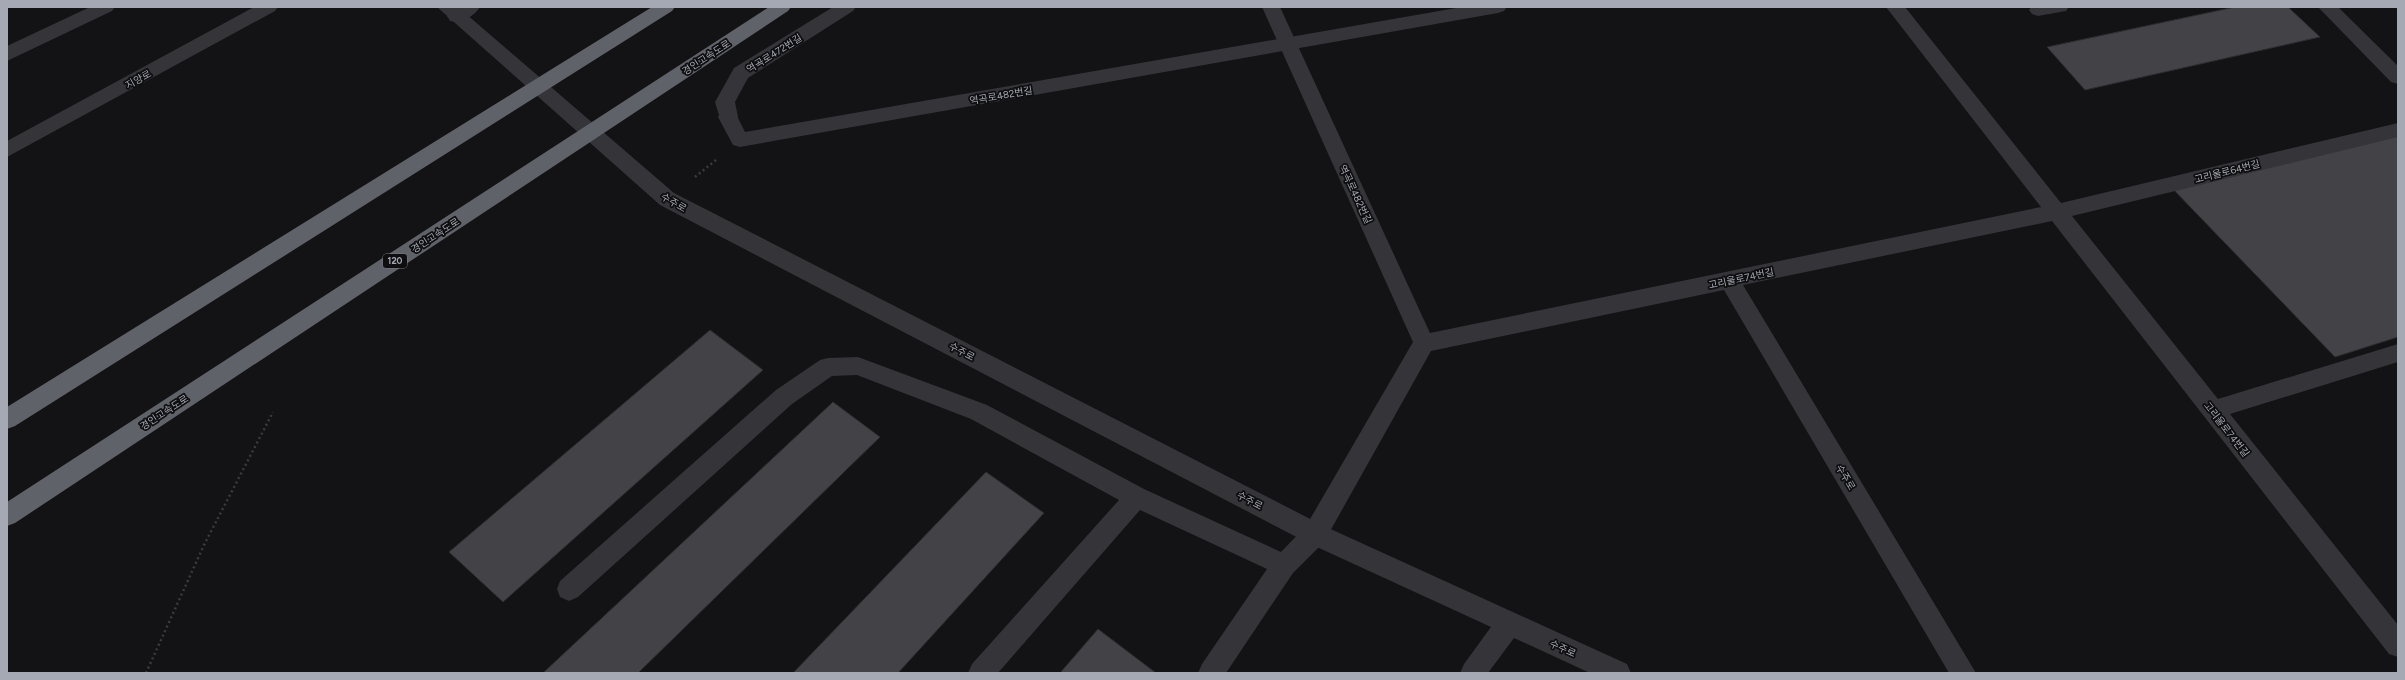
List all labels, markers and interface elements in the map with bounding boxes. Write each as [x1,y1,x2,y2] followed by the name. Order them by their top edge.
[744,31,804,76] street label: 역곡로472번길
[680,37,733,78] street label: 경인고속도로
[123,67,153,92] street label: 지양로
[968,84,1034,107] street label: 역곡로482번길
[2193,157,2261,186] street label: 고리울로64번길
[1336,162,1375,226] street label: 역곡로482번길
[659,190,689,215] street label: 수주로
[409,215,462,256] street label: 경인고속도로
[383,254,407,268] road number: 120
[1707,265,1775,292] street label: 고리울로74번길
[947,339,977,364] street label: 수주로
[138,392,191,433] street label: 경인고속도로
[2201,399,2252,460] street label: 고리울로74번길
[1833,462,1858,492] street label: 수주로
[1235,488,1265,513] street label: 수주로
[1548,637,1578,660] street label: 수주로

